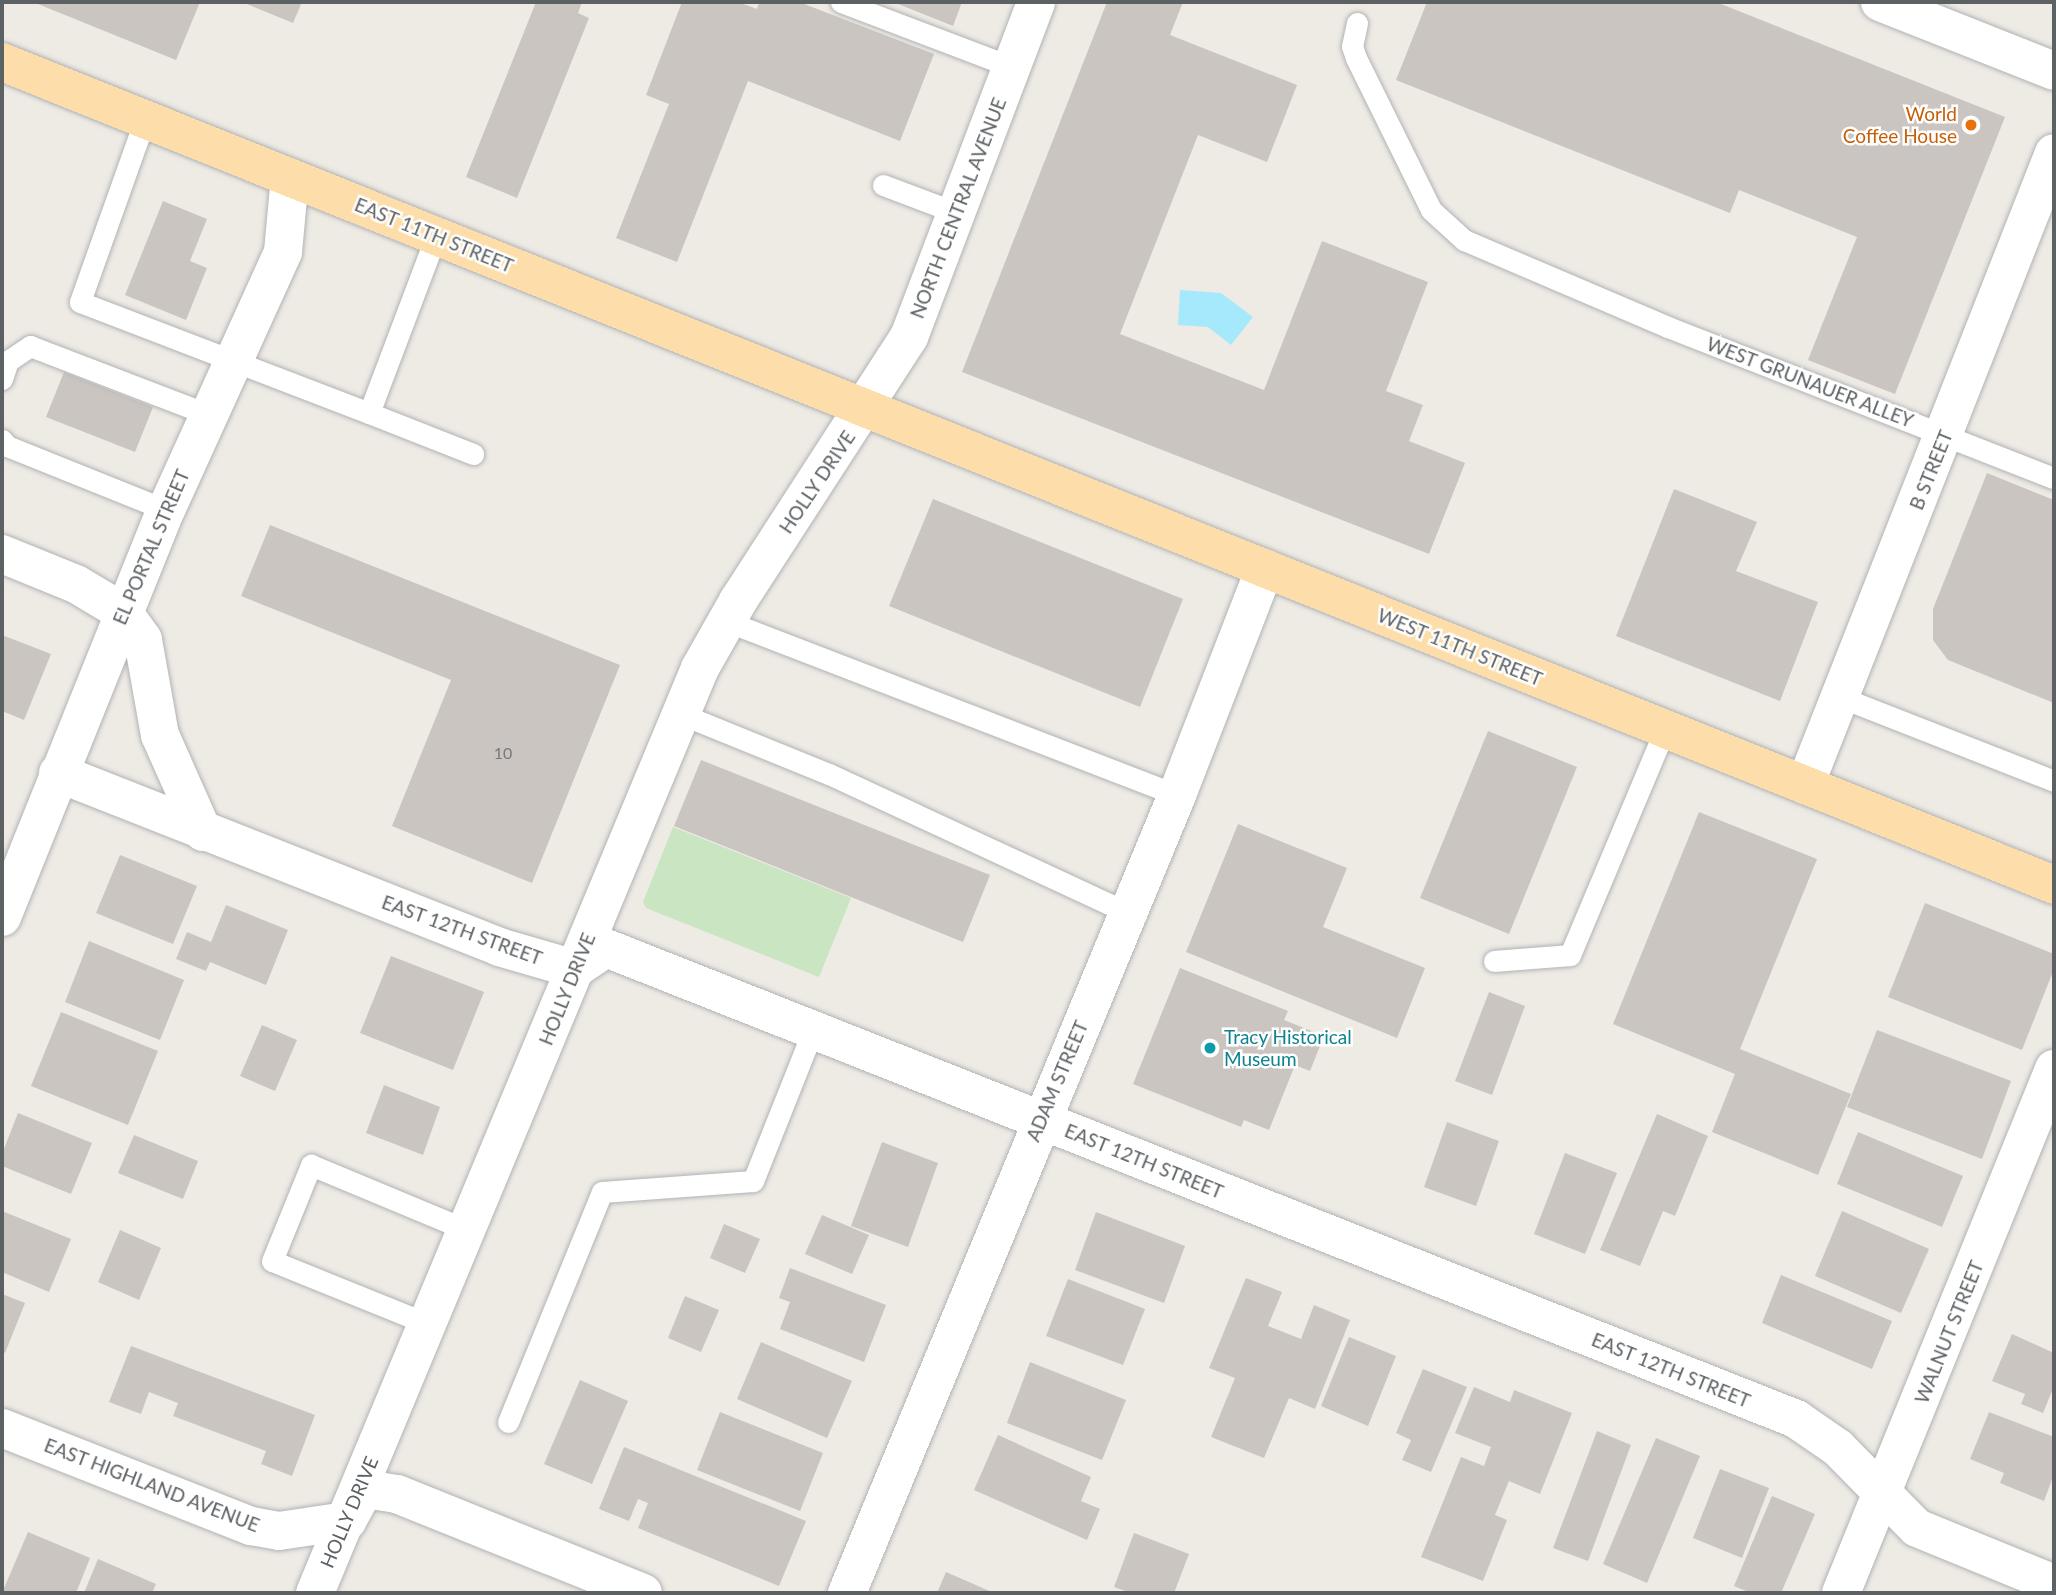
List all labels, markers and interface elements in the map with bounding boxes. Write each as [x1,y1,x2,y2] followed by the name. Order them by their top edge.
[905,94,1011,322] street label: NORTH CENTRAL AVENUE
[1843,103,1957,147] place label: World Coffee House
[1963,117,1979,133] marker: World Coffee House
[351,193,517,277] street label: EAST 11TH STREET
[1703,332,1917,432] street label: WEST GRUNAUER ALLEY
[774,426,860,538] street label: HOLLY DRIVE
[1905,427,1957,513] street label: B STREET
[108,465,194,629] street label: EL PORTAL STREET
[1374,603,1546,691] street label: WEST 11TH STREET
[494,743,512,763] house number: 10
[378,890,546,970] street label: EAST 12TH STREET
[534,929,600,1049] street label: HOLLY DRIVE
[1021,1017,1093,1145] street label: ADAM STREET
[1224,1026,1352,1070] place label: Tracy Historical Museum
[1202,1040,1218,1056] marker: Tracy Historical Museum
[1061,1119,1227,1203] street label: EAST 12TH STREET
[1910,1257,1988,1407] street label: WALNUT STREET
[1588,1328,1754,1412] street label: EAST 12TH STREET
[41,1433,263,1537] street label: EAST HIGHLAND AVENUE
[315,1452,383,1572] street label: HOLLY DRIVE

